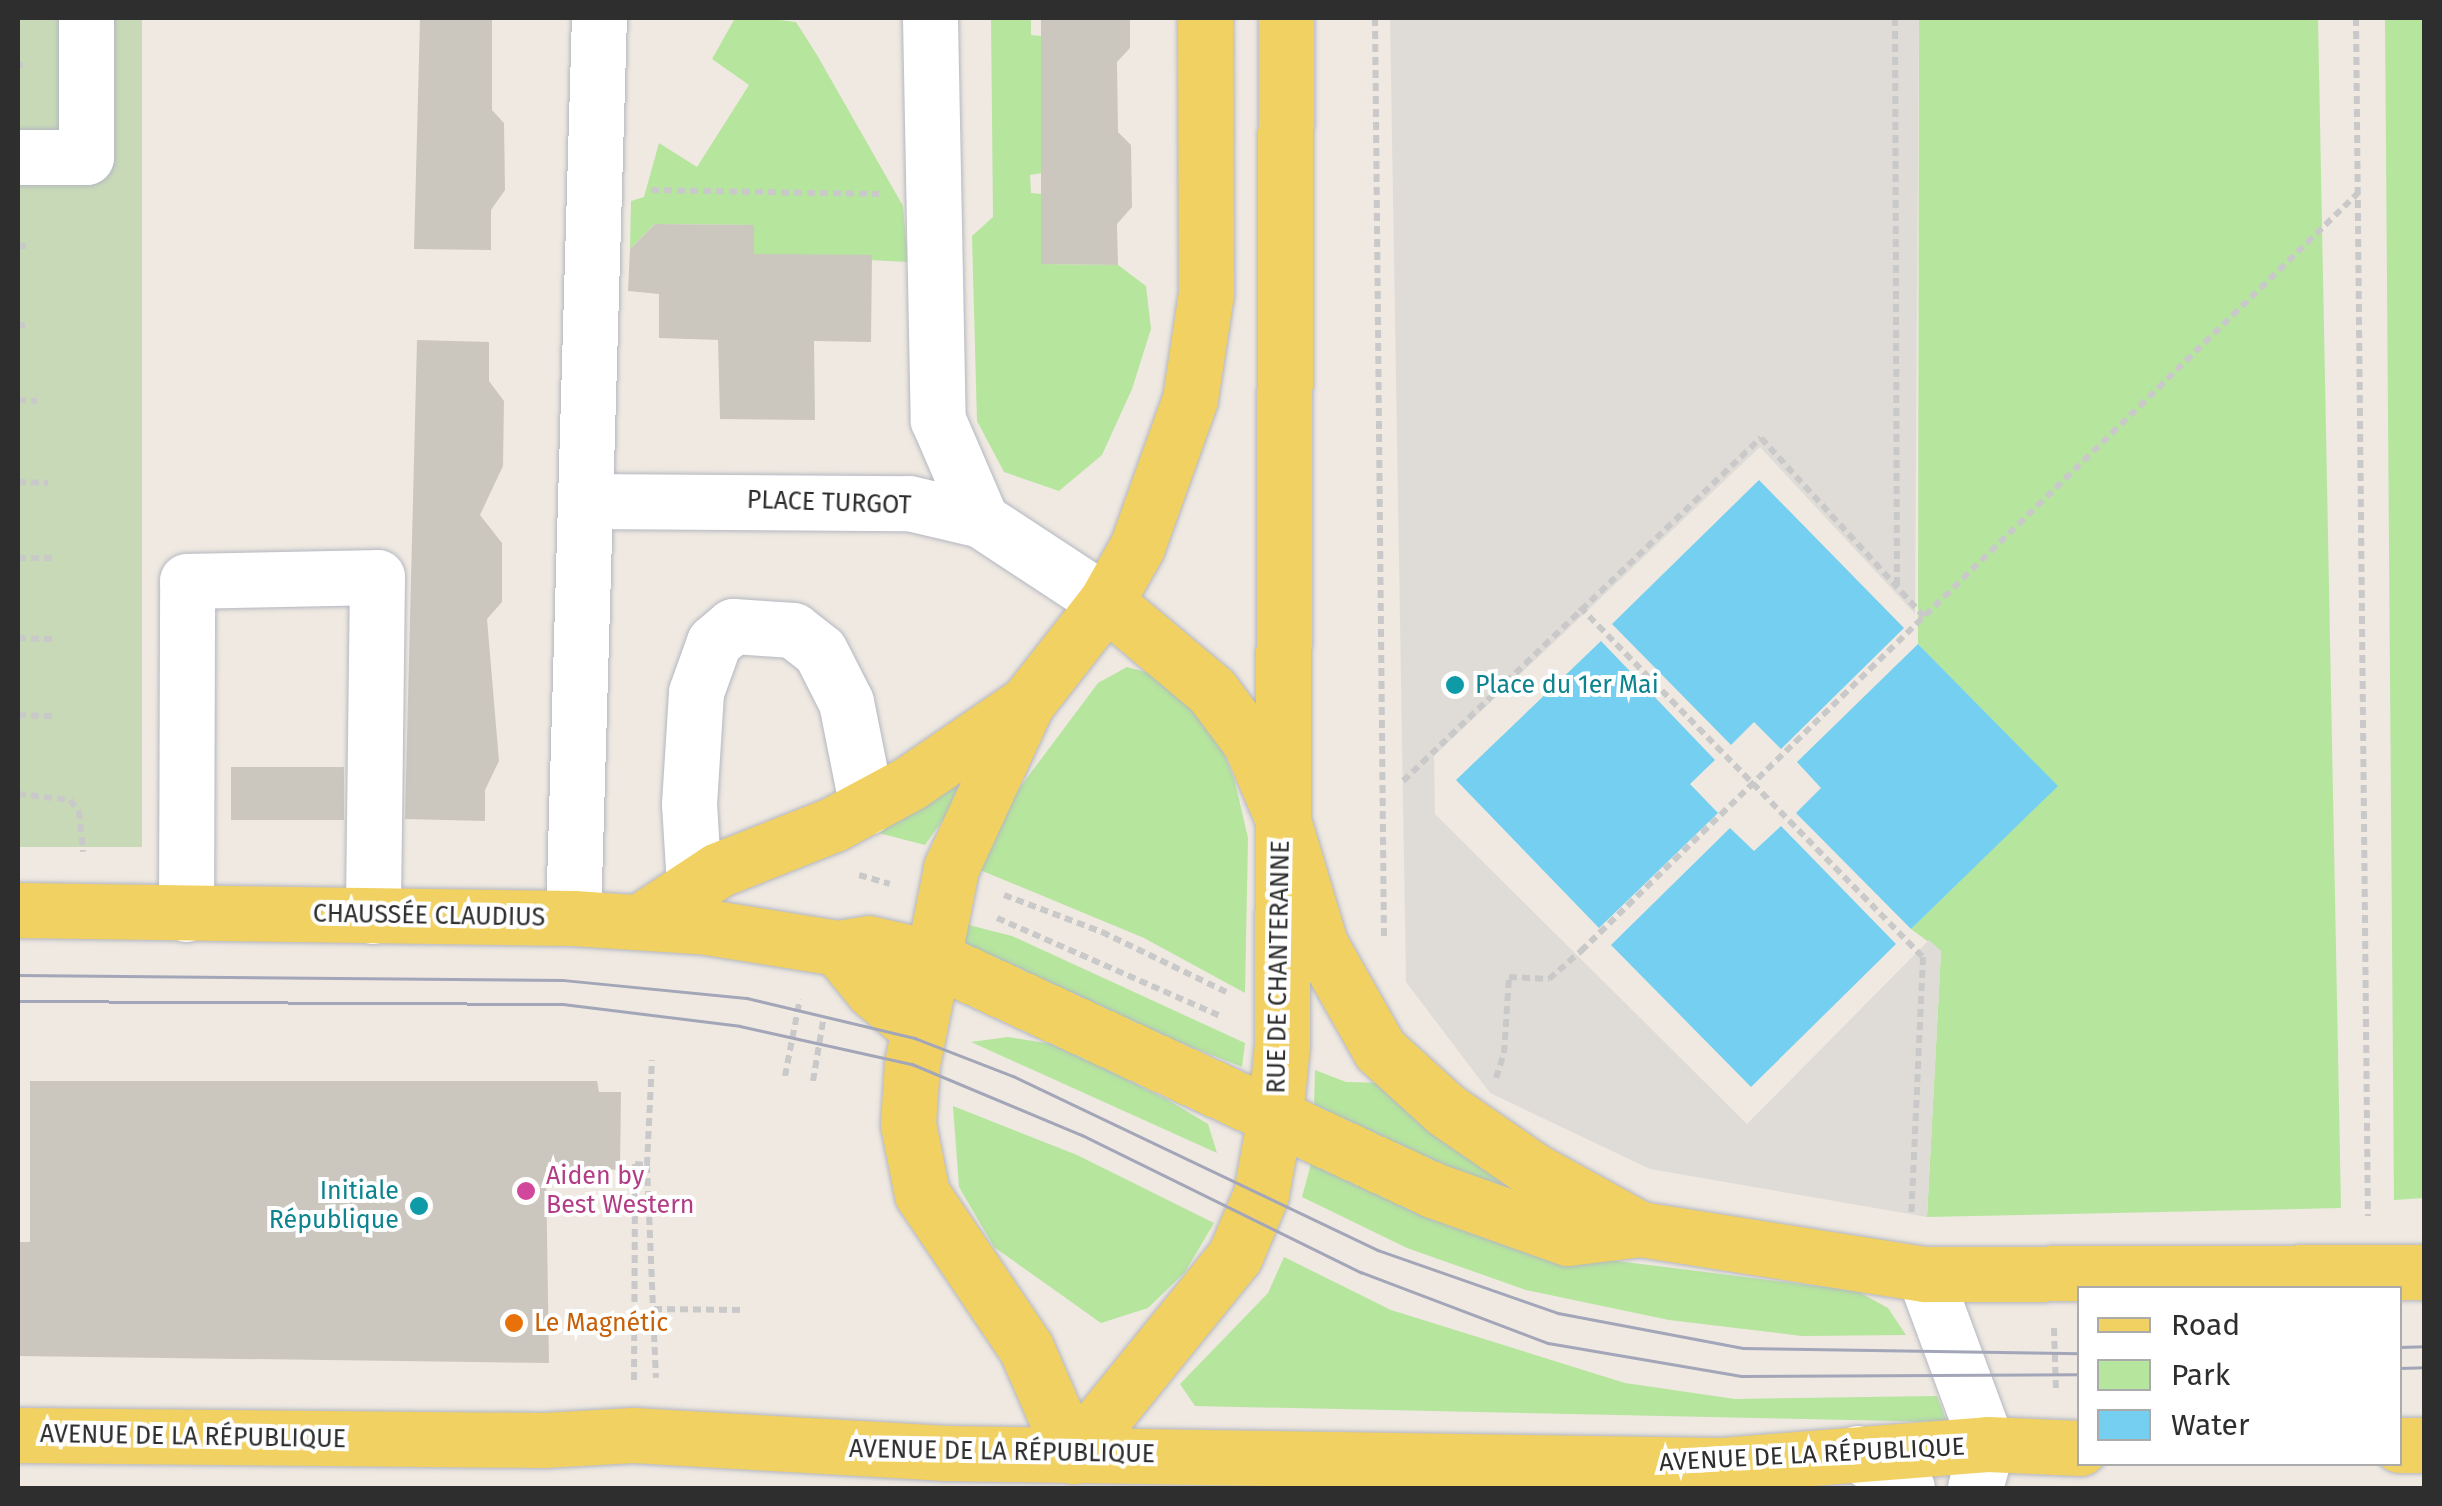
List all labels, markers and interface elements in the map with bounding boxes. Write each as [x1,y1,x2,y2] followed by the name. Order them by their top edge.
[746,485,912,521] street label: PLACE TURGOT
[1475,670,1659,700] place label: Place du 1er Mai
[1444,674,1466,696] marker: Place du 1er Mai
[1262,840,1296,1094] street label: RUE DE CHANTERANNE
[313,899,545,933] street label: CHAUSSÉE CLAUDIUS
[546,1162,694,1221] place label: Aiden by Best Western
[269,1177,399,1236] place label: Initiale République
[515,1180,537,1202] marker: Aiden by Best Western
[408,1195,430,1217] marker: Initiale République
[2077,1286,2402,1466] legend
[2171,1307,2240,1343] text: Road
[534,1308,668,1338] place label: Le Magnétic
[503,1312,525,1334] marker: Le Magnétic
[2171,1357,2230,1393] text: Park
[2171,1407,2250,1443] text: Water
[40,1419,346,1455] street label: AVENUE DE LA RÉPUBLIQUE
[1658,1432,1966,1478] street label: AVENUE DE LA RÉPUBLIQUE
[849,1434,1155,1470] street label: AVENUE DE LA RÉPUBLIQUE

